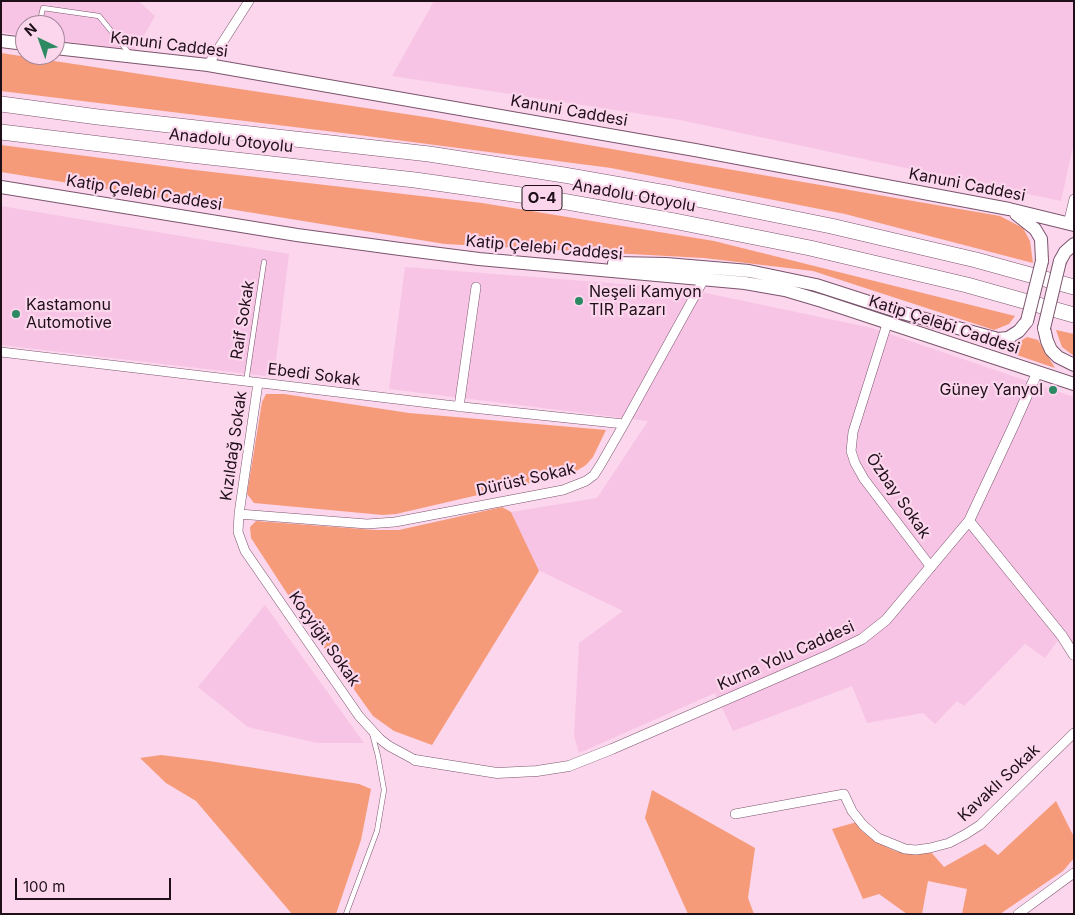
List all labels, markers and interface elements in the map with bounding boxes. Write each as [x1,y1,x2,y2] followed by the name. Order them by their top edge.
[15,15,65,65] north arrow
[21,19,40,39] text: N
[109,28,229,62] street label: Kanuni Caddesi
[509,91,629,131] street label: Kanuni Caddesi
[168,125,294,157] street label: Anadolu Otoyolu
[907,164,1027,206] street label: Kanuni Caddesi
[65,171,223,215] street label: Katip Çelebi Caddesi
[571,176,697,216] street label: Anadolu Otoyolu
[522,186,562,210] road number: O-4
[465,232,623,264] street label: Katip Çelebi Caddesi
[227,279,259,361] street label: Raif Sokak
[589,282,702,320] place label: Neşeli Kamyon TIR Pazarı
[866,292,1022,358] street label: Katip Çelebi Caddesi
[26,295,112,333] place label: Kastamonu Automotive
[573,295,585,307] marker: Neşeli Kamyon TIR Pazarı
[10,308,22,320] marker: Kastamonu Automotive
[267,360,361,390] street label: Ebedi Sokak
[940,380,1043,400] place label: Güney Yanyol
[1047,384,1059,396] marker: Güney Yanyol
[217,390,251,502] street label: Kızıldağ Sokak
[862,450,934,542] street label: Özbay Sokak
[475,459,577,501] street label: Dürüst Sokak
[284,588,364,690] street label: Koçyiğit Sokak
[715,617,857,695] street label: Kurna Yolu Caddesi
[954,740,1044,826] street label: Kavaklı Sokak
[18,868,174,900] scale bar
[23,877,65,896] text: 100 m

